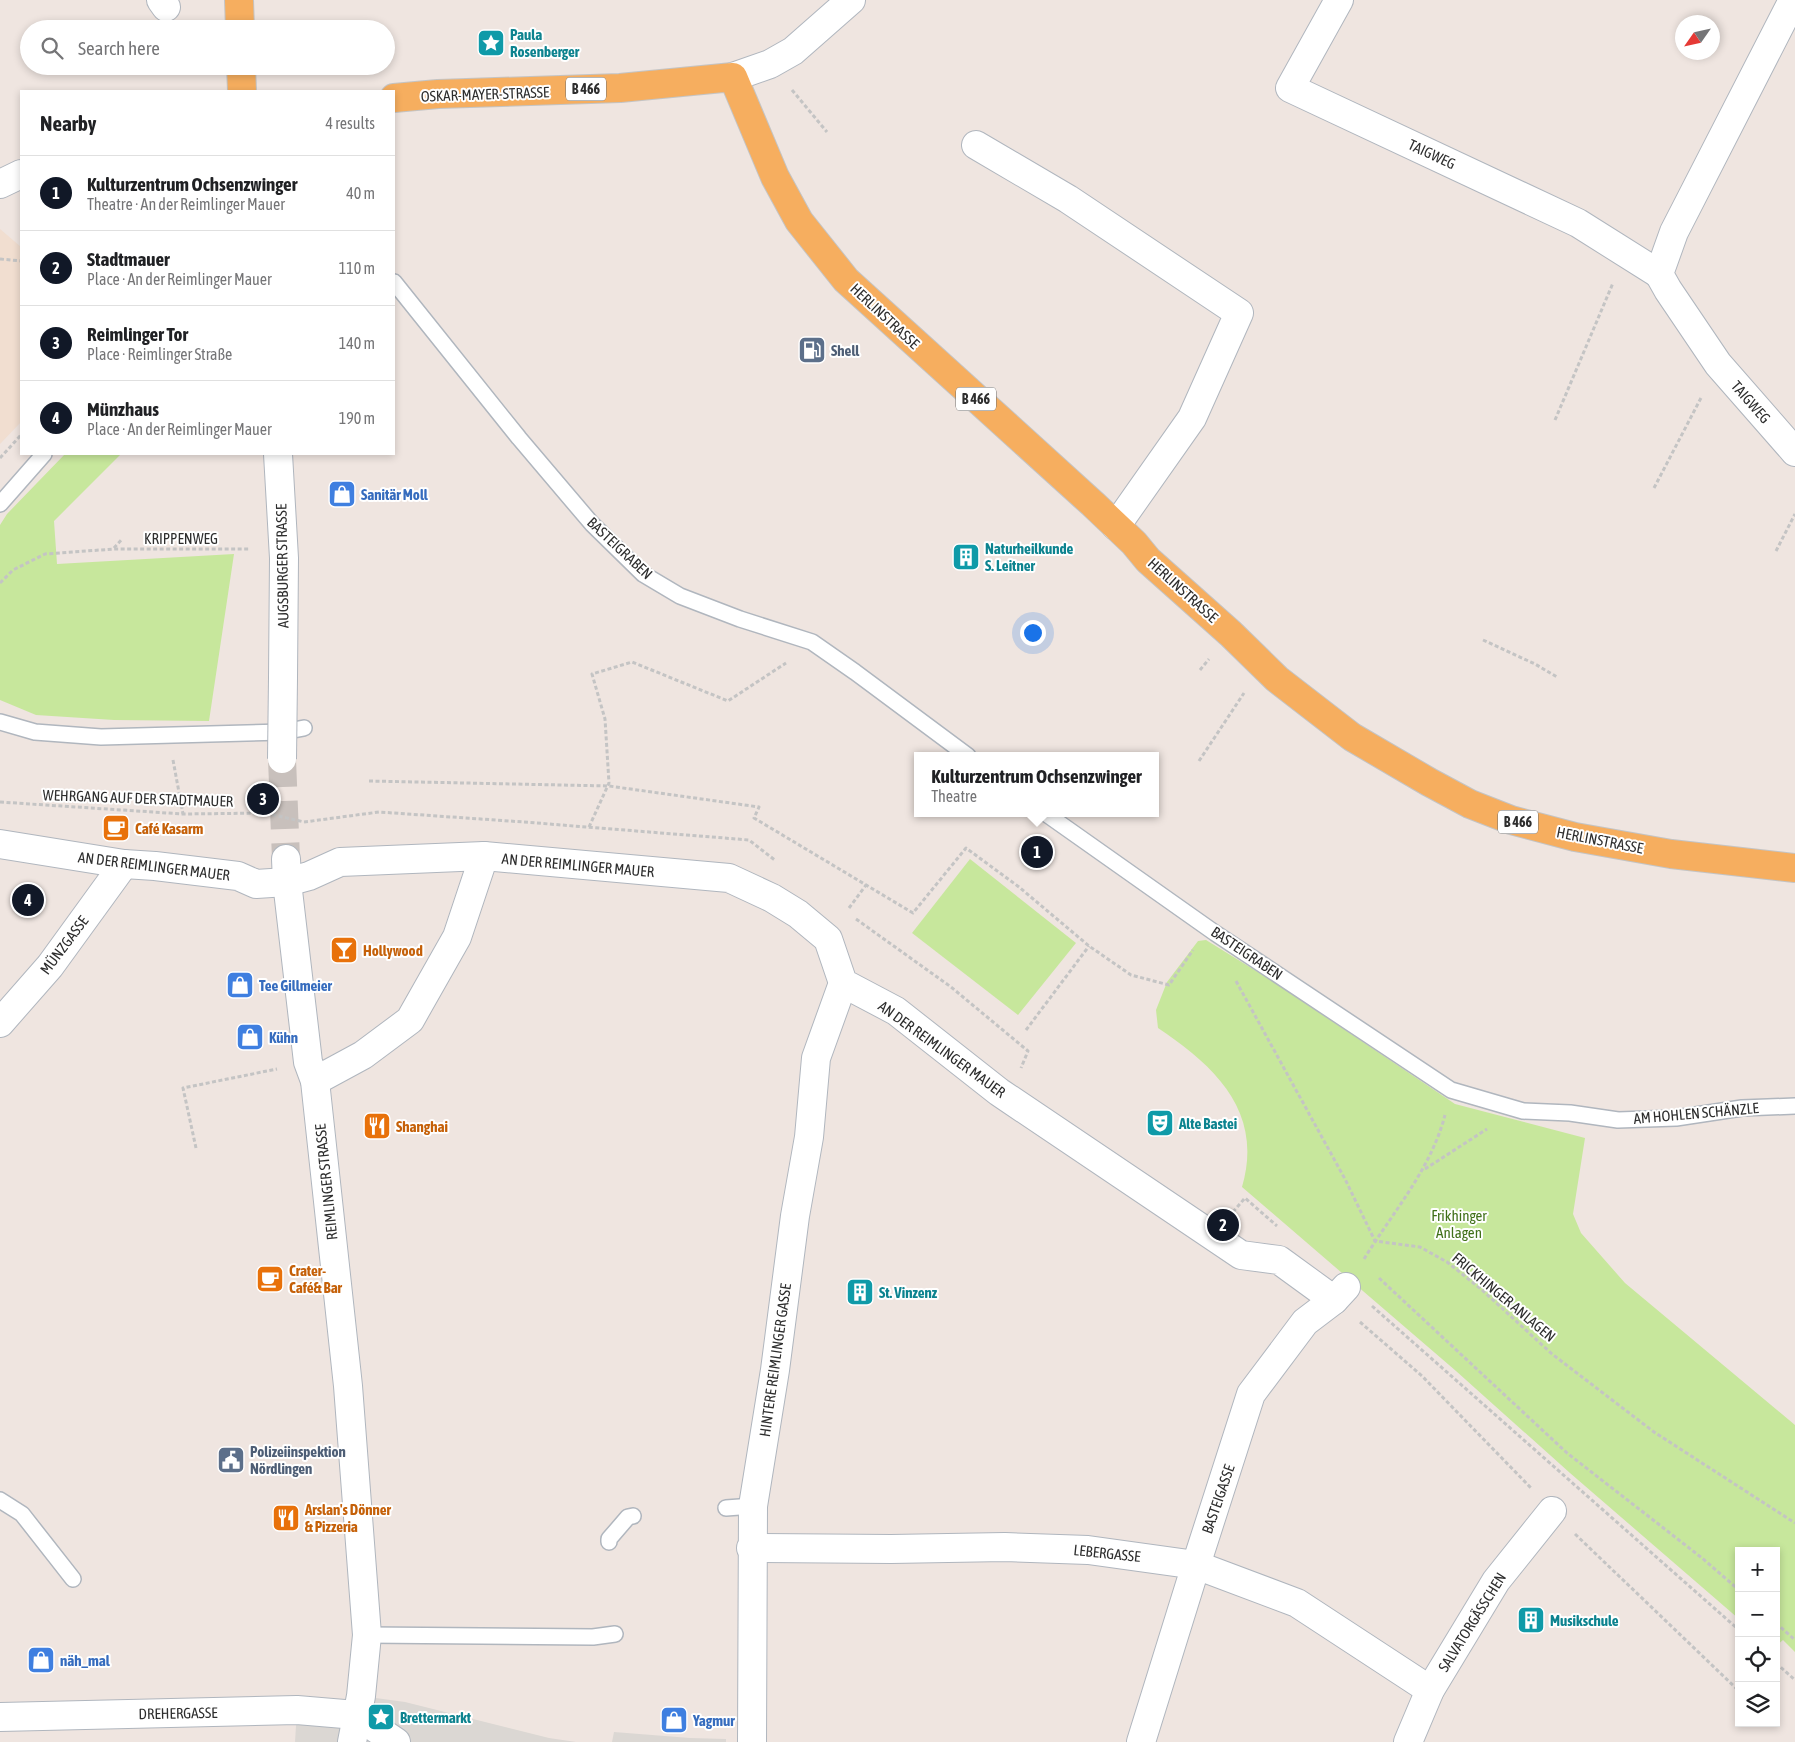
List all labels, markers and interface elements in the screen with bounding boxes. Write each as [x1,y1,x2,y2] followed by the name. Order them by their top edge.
[1675,15,1720,60] north arrow
[20,20,395,75] search box
[510,26,580,60] place label: Paula Rosenberger
[476,28,506,58] place icon: Paula Rosenberger
[38,34,66,62] icon: search
[78,37,160,59] text: Search here
[566,78,606,100] road number: B 466
[420,83,550,105] street label: OSKAR-MAYER-STRASSE
[40,111,96,135] text: Nearby
[325,114,375,132] text: 4 results
[1406,136,1458,172] street label: TAIGWEG
[87,173,297,195] text: Kulturzentrum Ochsenzwinger
[52,184,60,202] text: 1
[346,184,375,202] text: 40 m
[87,195,285,213] text: Theatre · An der Reimlinger Mauer
[87,248,170,270] text: Stadtmauer
[52,259,60,277] text: 2
[339,259,375,277] text: 110 m
[87,270,272,288] text: Place · An der Reimlinger Mauer
[847,280,923,353] street label: HERLINSTRASSE
[87,323,188,345] text: Reimlinger Tor
[52,334,60,352] text: 3
[339,334,375,352] text: 140 m
[797,335,827,365] fuel station icon: Shell
[831,342,860,359] place label: Shell
[87,345,232,363] text: Place · Reimlinger Straße
[1728,377,1774,427] street label: TAIGWEG
[956,388,996,410] road number: B 466
[87,398,159,420] text: Münzhaus
[52,409,60,427] text: 4
[339,409,375,427] text: 190 m
[87,420,272,438] text: Place · An der Reimlinger Mauer
[327,479,357,509] shop icon: Sanitär Moll
[361,486,429,503] place label: Sanitär Moll
[272,503,292,628] street label: AUGSBURGER STRASSE
[584,514,656,582] street label: BASTEIGRABEN
[144,530,218,547] street label: KRIPPENWEG
[985,540,1074,574] place label: Naturheilkunde S. Leitner
[951,542,981,572] building icon: Naturheilkunde S. Leitner
[1145,554,1222,626] street label: HERLINSTRASSE
[1020,620,1046,646] your location
[914,752,1159,817] popup
[931,765,1142,787] text: Kulturzentrum Ochsenzwinger
[247,780,279,818] pin: 3
[42,786,234,810] street label: WEHRGANG AUF DER STADTMAUER
[931,787,977,805] text: Theatre
[1498,810,1538,834] road number: B 466
[101,813,131,843] cafe icon: Café Kasarm
[135,820,203,837] place label: Café Kasarm
[1555,823,1645,857] street label: HERLINSTRASSE
[1021,833,1053,871] pin: 1
[77,848,231,884] street label: AN DER REIMLINGER MAUER
[501,850,655,880] street label: AN DER REIMLINGER MAUER
[12,881,44,919] pin: 4
[37,912,92,978] street label: MÜNZGASSE
[1208,923,1286,983] street label: BASTEIGRABEN
[329,935,359,965] bar icon: Hollywood
[363,942,423,959] place label: Hollywood
[225,970,255,1000] shop icon: Tee Gillmeier
[259,977,333,994] place label: Tee Gillmeier
[875,997,1009,1101] street label: AN DER REIMLINGER MAUER
[235,1022,265,1052] shop icon: Kühn
[269,1029,298,1046] place label: Kühn
[1633,1099,1760,1127] street label: AM HOHLEN SCHÄNZLE
[1145,1108,1175,1138] theatre icon: Alte Bastei
[362,1111,392,1141] restaurant icon: Shanghai
[1178,1115,1237,1132] place label: Alte Bastei
[396,1118,448,1135] place label: Shanghai
[311,1122,341,1241] street label: REIMLINGER STRASSE
[1207,1206,1239,1244] pin: 2
[1431,1207,1487,1241] park label: Frikhinger Anlagen
[1449,1249,1559,1345] street label: FRICKHINGER ANLAGEN
[289,1262,343,1296] place label: Crater- Café& Bar
[255,1264,285,1294] cafe icon: Crater- Café& Bar
[845,1277,875,1307] building icon: St. Vinzenz
[756,1282,794,1438] street label: HINTERE REIMLINGER GASSE
[879,1284,938,1301] place label: St. Vinzenz
[250,1443,346,1477] place label: Polizeiinspektion Nördlingen
[216,1445,246,1475] public building icon: Polizeiinspektion Nördlingen
[1198,1462,1238,1536] street label: BASTEIGASSE
[304,1501,392,1535] place label: Arslan's Dönner & Pizzeria
[271,1503,301,1533] restaurant icon: Arslan's Dönner & Pizzeria
[1073,1541,1142,1565] street label: LEBERGASSE
[1735,1547,1780,1727] map controls
[1735,1547,1780,1592] button: +
[1435,1569,1509,1675] street label: SALVATORGÄSSCHEN
[1735,1592,1780,1637] button: −
[1516,1605,1546,1635] building icon: Musikschule
[1550,1612,1619,1629] place label: Musikschule
[1735,1637,1780,1682] button: locate
[26,1645,56,1675] shop icon: näh_mal
[60,1652,111,1669] place label: näh_mal
[1735,1682,1780,1727] button: layers
[366,1702,396,1732] place icon: Brettermarkt
[138,1704,218,1722] street label: DREHERGASSE
[659,1705,689,1735] shop icon: Yagmur
[400,1709,472,1726] place label: Brettermarkt
[692,1712,735,1729] place label: Yagmur

